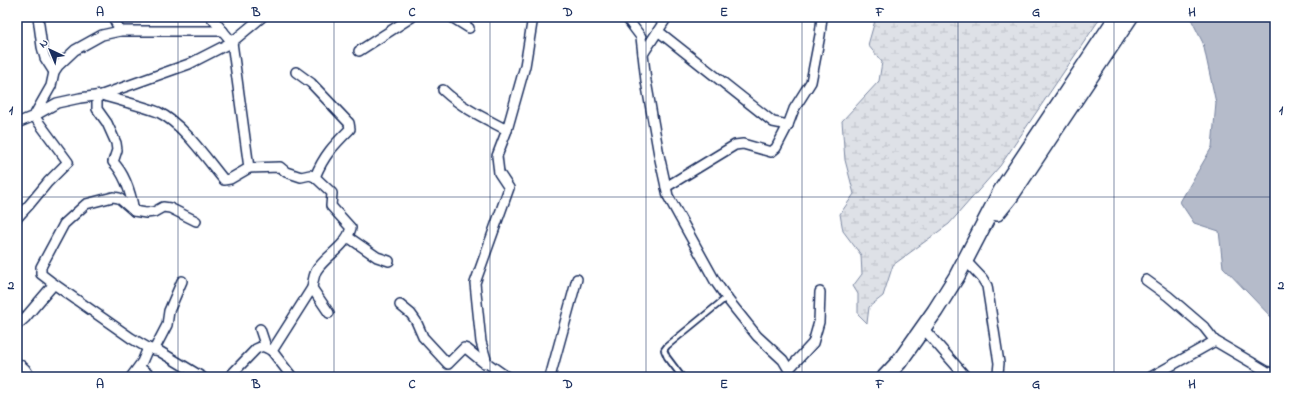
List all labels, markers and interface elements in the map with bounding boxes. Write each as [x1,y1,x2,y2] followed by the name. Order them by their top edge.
[96,3,104,22] text: A
[251,3,261,22] text: B
[408,3,416,22] text: C
[562,3,573,22] text: D
[720,3,728,22] text: E
[875,3,885,22] text: F
[1032,3,1040,22] text: G
[1188,3,1196,22] text: H
[30,30,70,70] north arrow
[36,35,52,52] text: N
[9,101,14,120] text: 1
[1279,101,1284,120] text: 1
[7,276,15,295] text: 2
[1277,276,1285,295] text: 2
[96,375,104,394] text: A
[251,375,261,394] text: B
[408,375,416,394] text: C
[562,375,573,394] text: D
[720,375,728,394] text: E
[875,375,885,394] text: F
[1032,375,1040,394] text: G
[1188,375,1196,394] text: H

